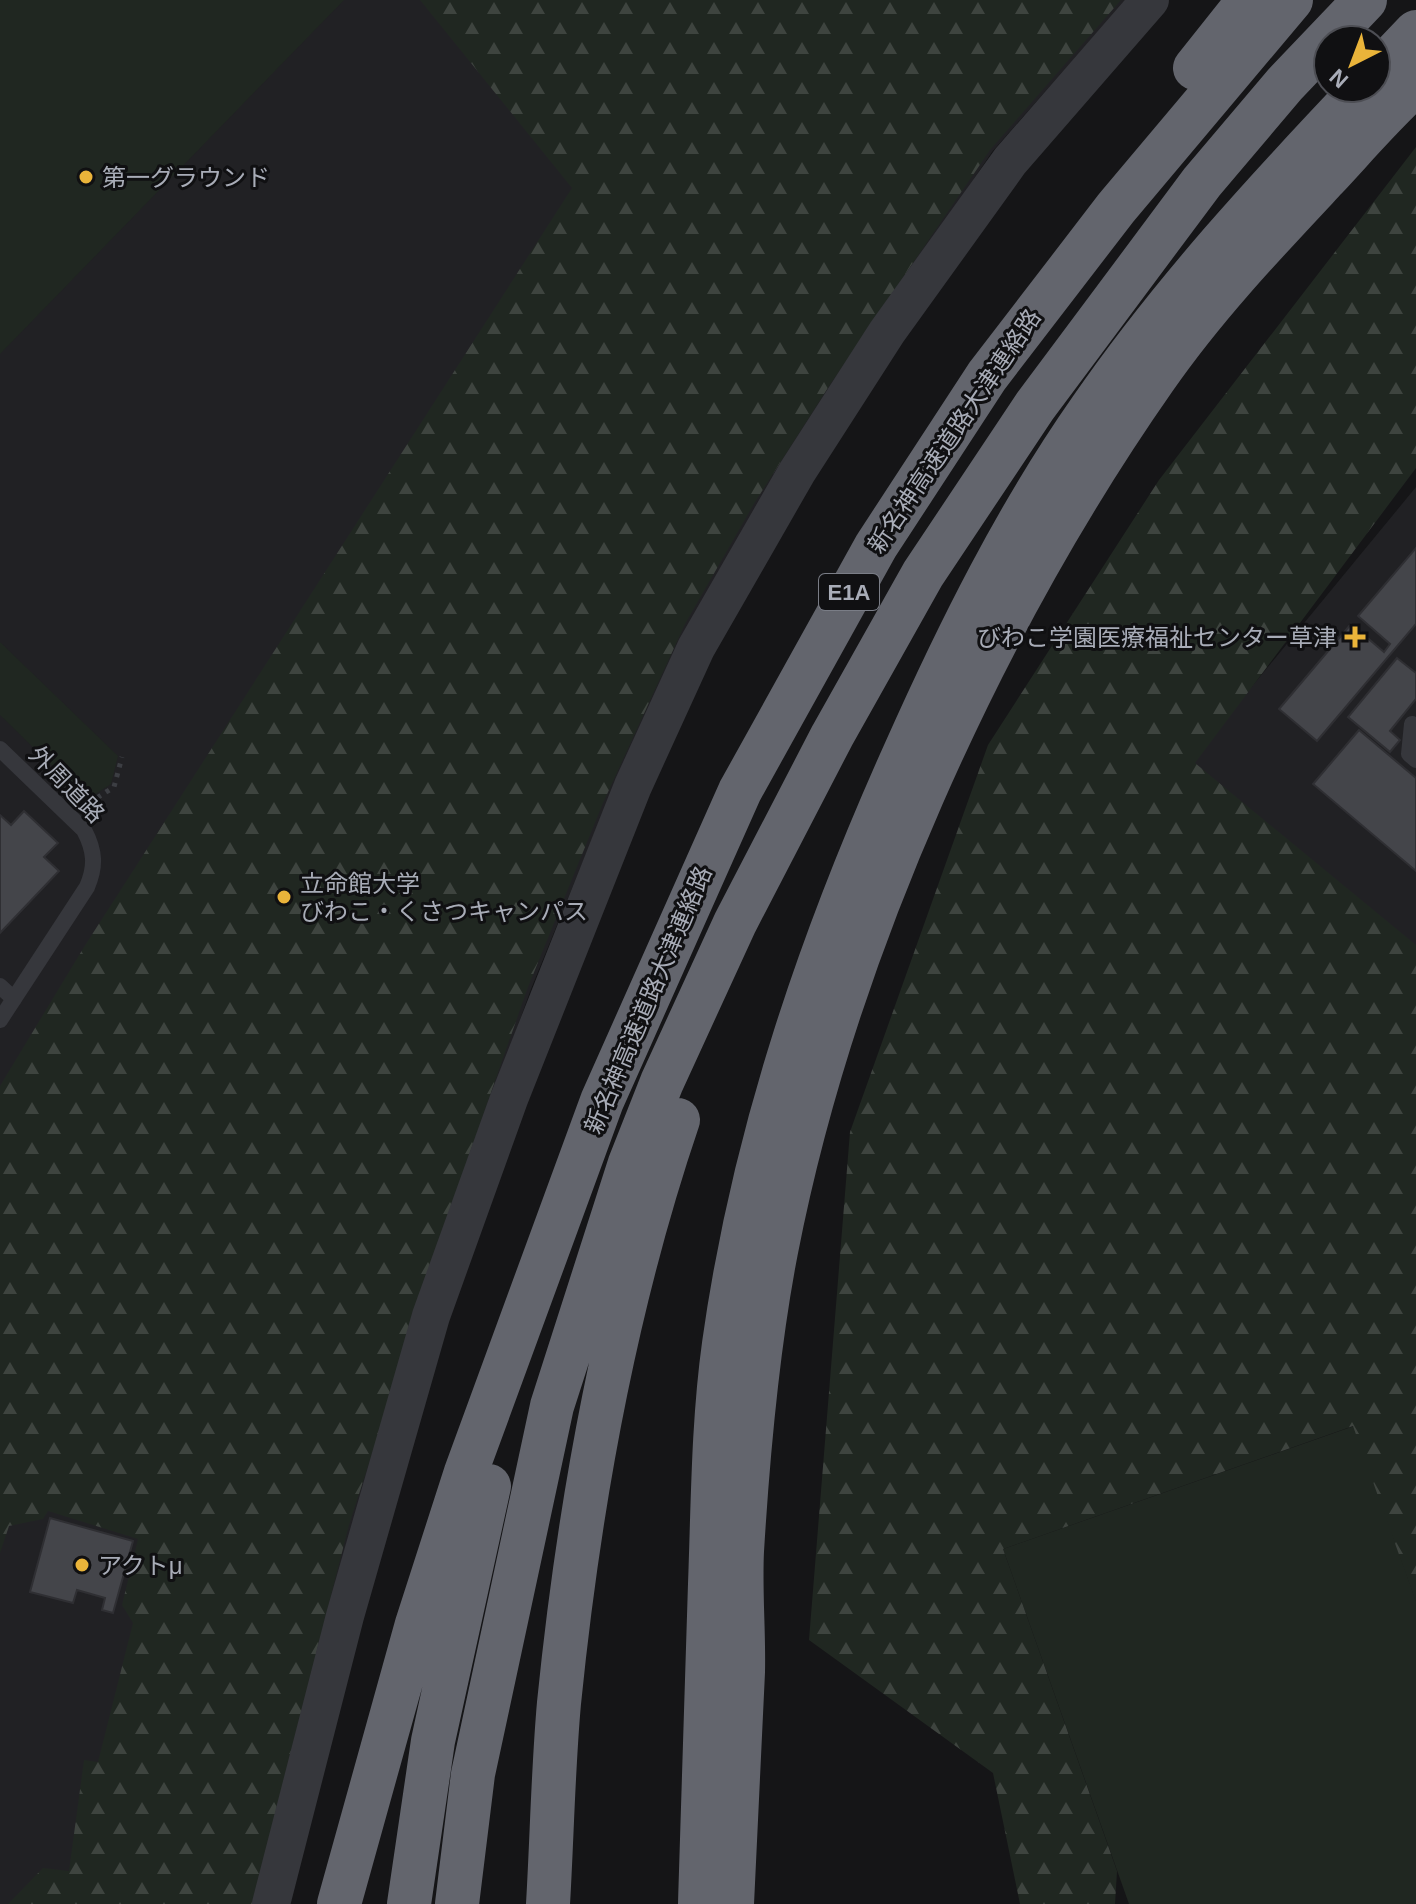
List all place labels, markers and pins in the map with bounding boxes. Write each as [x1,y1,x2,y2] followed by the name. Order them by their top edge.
[102,164,270,191] place label: 第一グラウンド
[77,168,95,186] marker: 第一グラウンド
[977,624,1337,651] place label: びわこ学園医療福祉センター草津
[1344,626,1366,648] marker: びわこ学園医療福祉センター草津
[300,870,588,925] place label: 立命館大学 びわこ・くさつキャンパス
[275,888,293,906] marker: 立命館大学 びわこ・くさつキャンパス
[98,1552,183,1579] place label: アクトμ
[73,1556,91,1574] marker: アクトμ

